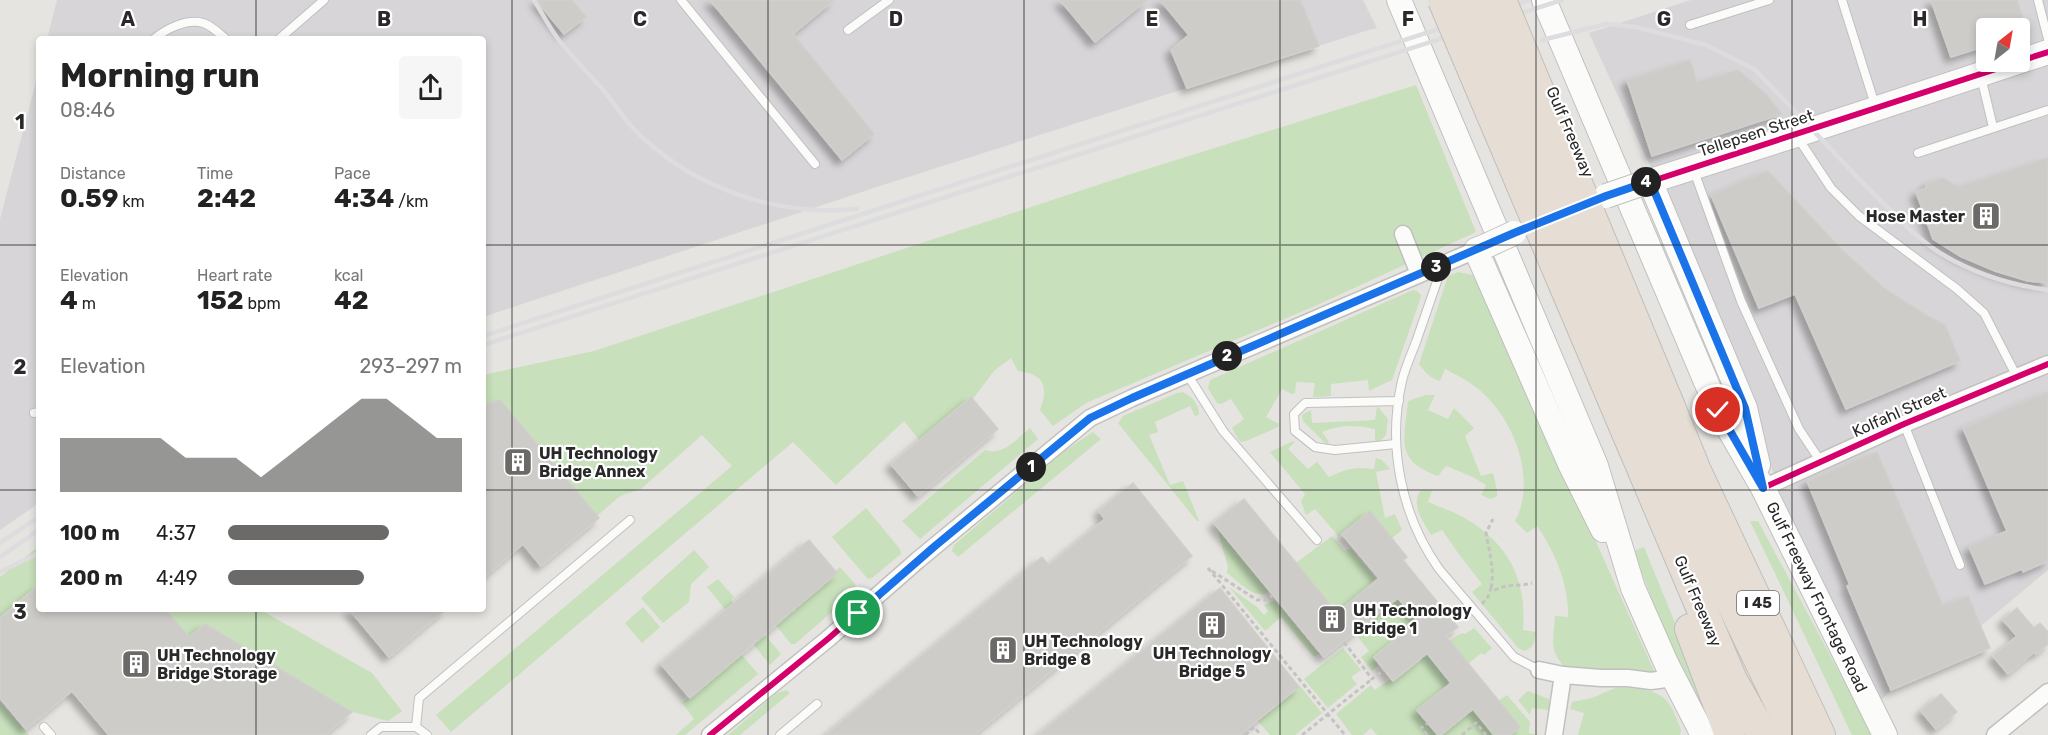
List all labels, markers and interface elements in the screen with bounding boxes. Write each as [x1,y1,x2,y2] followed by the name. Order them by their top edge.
[121,7,136,31] text: A
[377,7,391,31] text: B
[633,7,647,31] text: C
[889,7,903,31] text: D
[1146,7,1158,31] text: E
[1402,7,1414,31] text: F
[1657,7,1671,31] text: G
[1913,7,1927,31] text: H
[1976,18,2030,72] north arrow
[1976,18,2030,72] map controls
[60,56,260,95] text: Morning run
[399,56,462,119] button: share
[1542,84,1598,180] street label: Gulf Freeway
[60,98,115,122] text: 08:46
[1696,105,1816,161] street label: Tellepsen Street
[15,110,25,134] text: 1
[60,164,126,183] text: Distance
[197,164,233,183] text: Time
[334,164,371,183] text: Pace
[1631,167,1661,197] pin: 4
[1641,172,1651,191] text: 4
[60,183,118,214] text: 0.59
[197,183,256,214] text: 2:42
[334,183,394,214] text: 4:34
[118,192,145,211] text: km
[394,192,428,211] text: /km
[1970,200,2002,232] building icon: Hose Master
[1866,207,1966,226] place label: Hose Master
[1421,252,1451,282] pin: 3
[1431,257,1441,276] text: 3
[60,266,129,285] text: Elevation
[197,266,272,285] text: Heart rate
[334,266,363,285] text: kcal
[60,285,78,316] text: 4
[197,285,244,316] text: 152
[334,285,369,316] text: 42
[78,294,96,313] text: m
[244,294,281,313] text: bpm
[1212,341,1242,371] pin: 2
[1222,346,1232,365] text: 2
[60,354,146,378] text: Elevation
[359,354,462,378] text: 293–297 m
[14,355,27,379] text: 2
[1849,383,1949,441] street label: Kolfahl Street
[1692,384,1743,435] pin
[1701,393,1734,426] icon: check
[539,444,658,481] place label: UH Technology Bridge Annex
[502,446,534,478] building icon: UH Technology Bridge Annex
[1016,452,1046,482] pin: 1
[1027,457,1035,476] text: 1
[1762,499,1872,695] street label: Gulf Freeway Frontage Road
[60,521,120,545] text: 100 m
[156,521,196,545] text: 4:37
[1670,553,1726,649] street label: Gulf Freeway
[60,566,123,590] text: 200 m
[156,566,198,590] text: 4:49
[832,587,883,638] pin
[1737,591,1779,615] road number: I 45
[841,596,874,629] icon: arrive
[13,600,27,624] text: 3
[1353,601,1472,638] place label: UH Technology Bridge 1
[1316,603,1348,635] building icon: UH Technology Bridge 1
[1196,609,1228,641] building icon: UH Technology Bridge 5
[1024,632,1143,669] place label: UH Technology Bridge 8
[987,634,1019,666] building icon: UH Technology Bridge 8
[1153,644,1272,681] place label: UH Technology Bridge 5
[157,646,277,683] place label: UH Technology Bridge Storage
[120,648,152,680] building icon: UH Technology Bridge Storage

